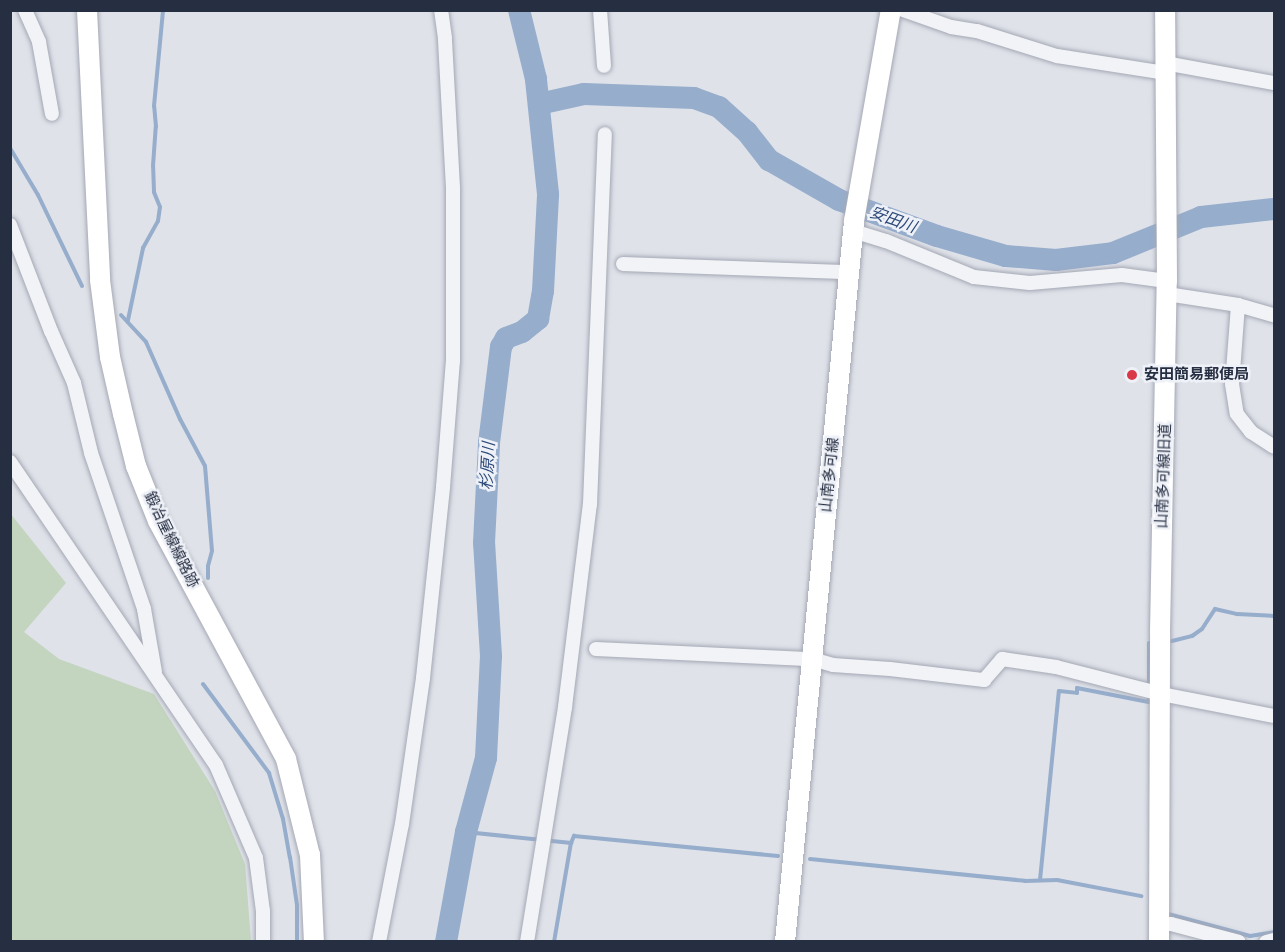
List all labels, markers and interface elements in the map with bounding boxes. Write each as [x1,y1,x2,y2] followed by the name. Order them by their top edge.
[867,203,919,237] water label: 安田川
[1144,366,1249,384] place label: 安田簡易郵便局
[1125,368,1139,382] marker: 安田簡易郵便局
[1153,423,1175,529] street label: 山南多可線旧道
[817,437,843,513] street label: 山南多可線
[477,442,499,490] water label: 杉原川
[140,489,202,591] street label: 鍛冶屋線線路跡

